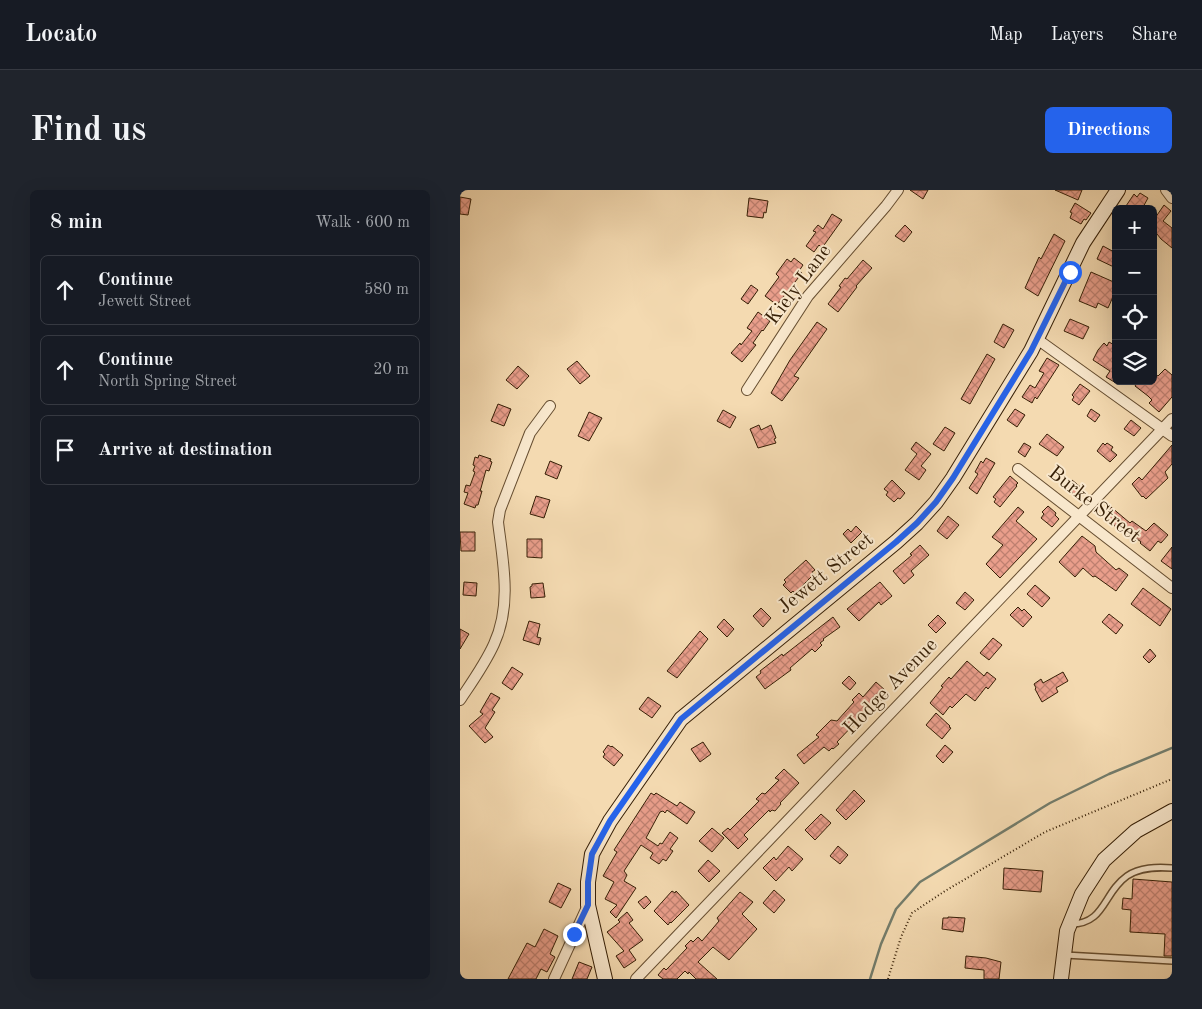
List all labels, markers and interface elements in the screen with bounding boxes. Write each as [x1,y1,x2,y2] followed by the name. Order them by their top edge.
[25,23,97,47] text: Locato
[989,26,1023,44] text: Map
[1051,26,1103,44] text: Layers
[1131,26,1177,44] text: Share
[1045,107,1172,153] button: Directions
[30,113,146,148] text: Find us
[1112,205,1157,385] map controls
[1112,205,1157,250] button: +
[50,212,103,233] text: 8 min
[315,215,410,231] text: Walk · 600 m
[763,241,835,329] street label: Kiely Lane
[1112,250,1157,295] button: −
[1059,261,1082,284] route start
[98,271,173,290] text: Continue
[51,276,79,304] icon: ahead
[364,282,409,298] text: 580 m
[98,294,191,310] text: Jewett Street
[1112,295,1157,340] button: locate
[1112,340,1157,385] button: layers
[98,351,173,370] text: Continue
[51,356,79,384] icon: ahead
[373,362,409,378] text: 20 m
[98,374,237,390] text: North Spring Street
[51,436,79,464] icon: arrive
[98,441,272,460] text: Arrive at destination
[1044,463,1144,547] street label: Burke Street
[774,530,878,618] street label: Jewett Street
[840,635,942,739] street label: Hodge Avenue
[563,923,586,946] route end

